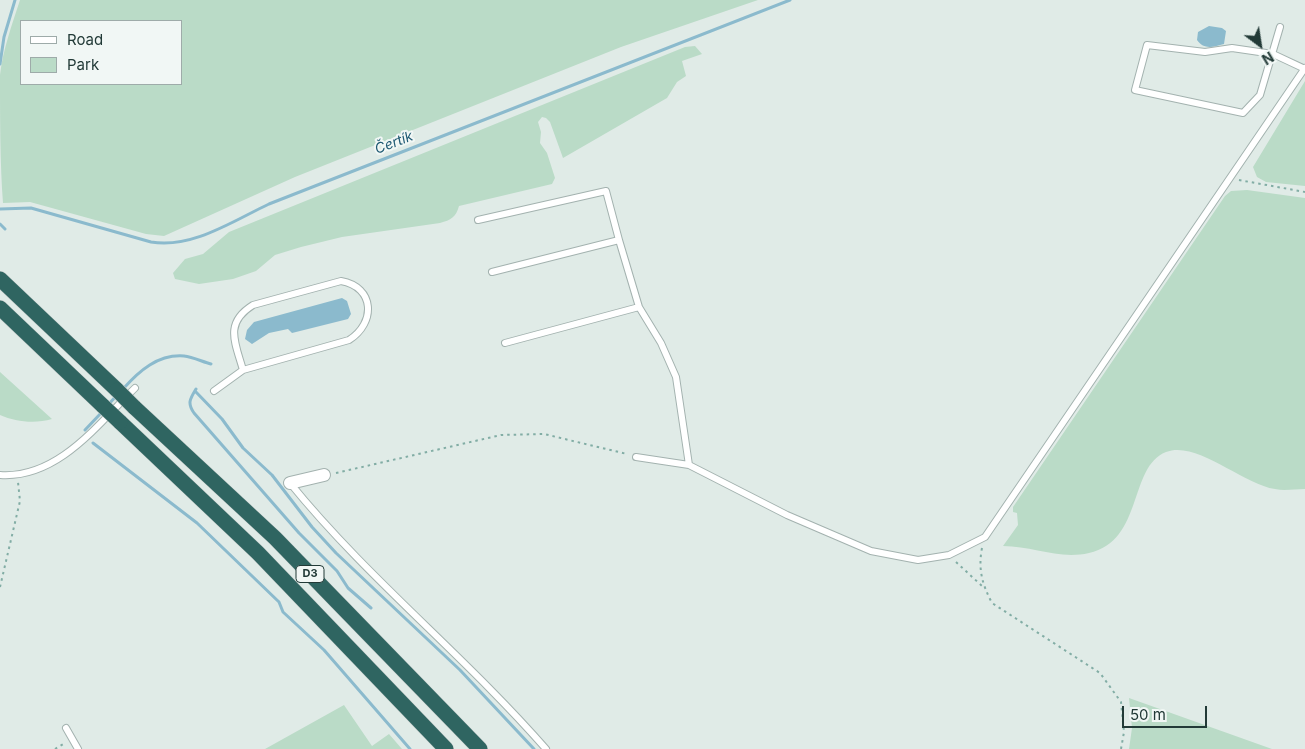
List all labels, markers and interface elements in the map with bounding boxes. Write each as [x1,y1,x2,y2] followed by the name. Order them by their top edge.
[20,20,182,85] legend
[1235,20,1285,70] north arrow
[67,30,103,49] text: Road
[1259,48,1277,68] text: N
[67,55,99,74] text: Park
[373,128,415,158] water label: Čertík
[296,566,324,582] road number: D3
[1125,696,1210,728] scale bar
[1130,705,1166,724] text: 50 m

